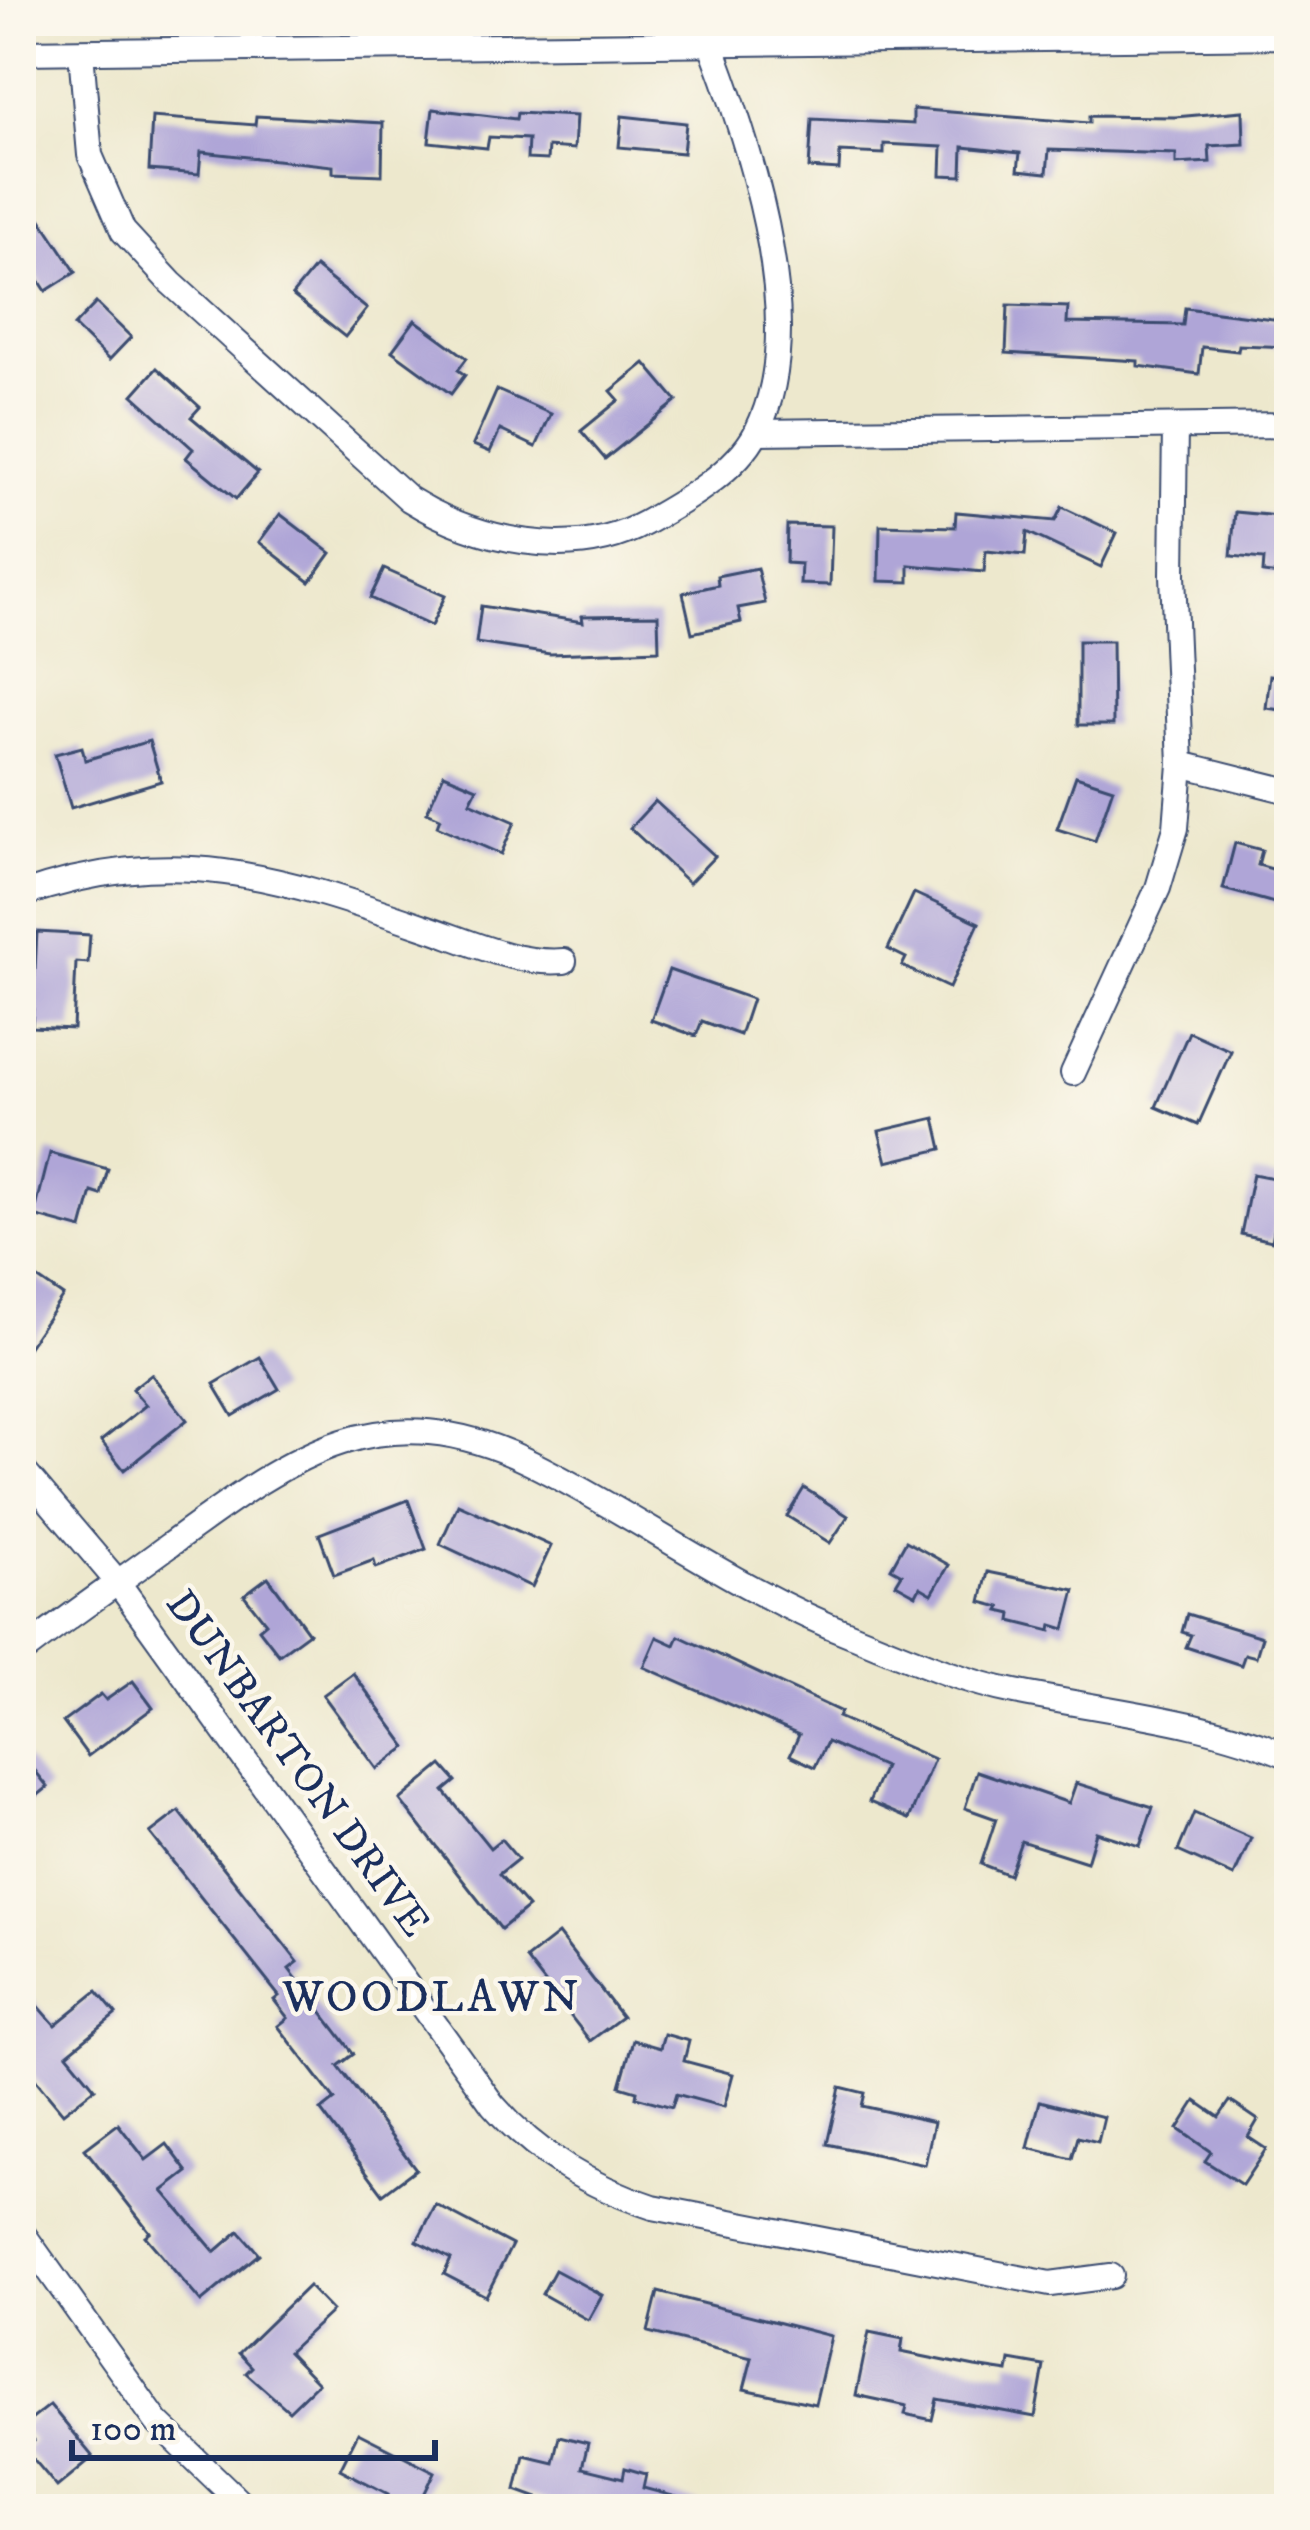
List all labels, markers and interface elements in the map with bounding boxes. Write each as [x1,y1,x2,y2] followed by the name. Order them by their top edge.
[154,1580,440,1948] street label: DUNBARTON DRIVE
[281,1970,582,2026] district label: WOODLAWN
[72,2386,435,2460] scale bar
[90,2407,177,2452] text: 100 m

